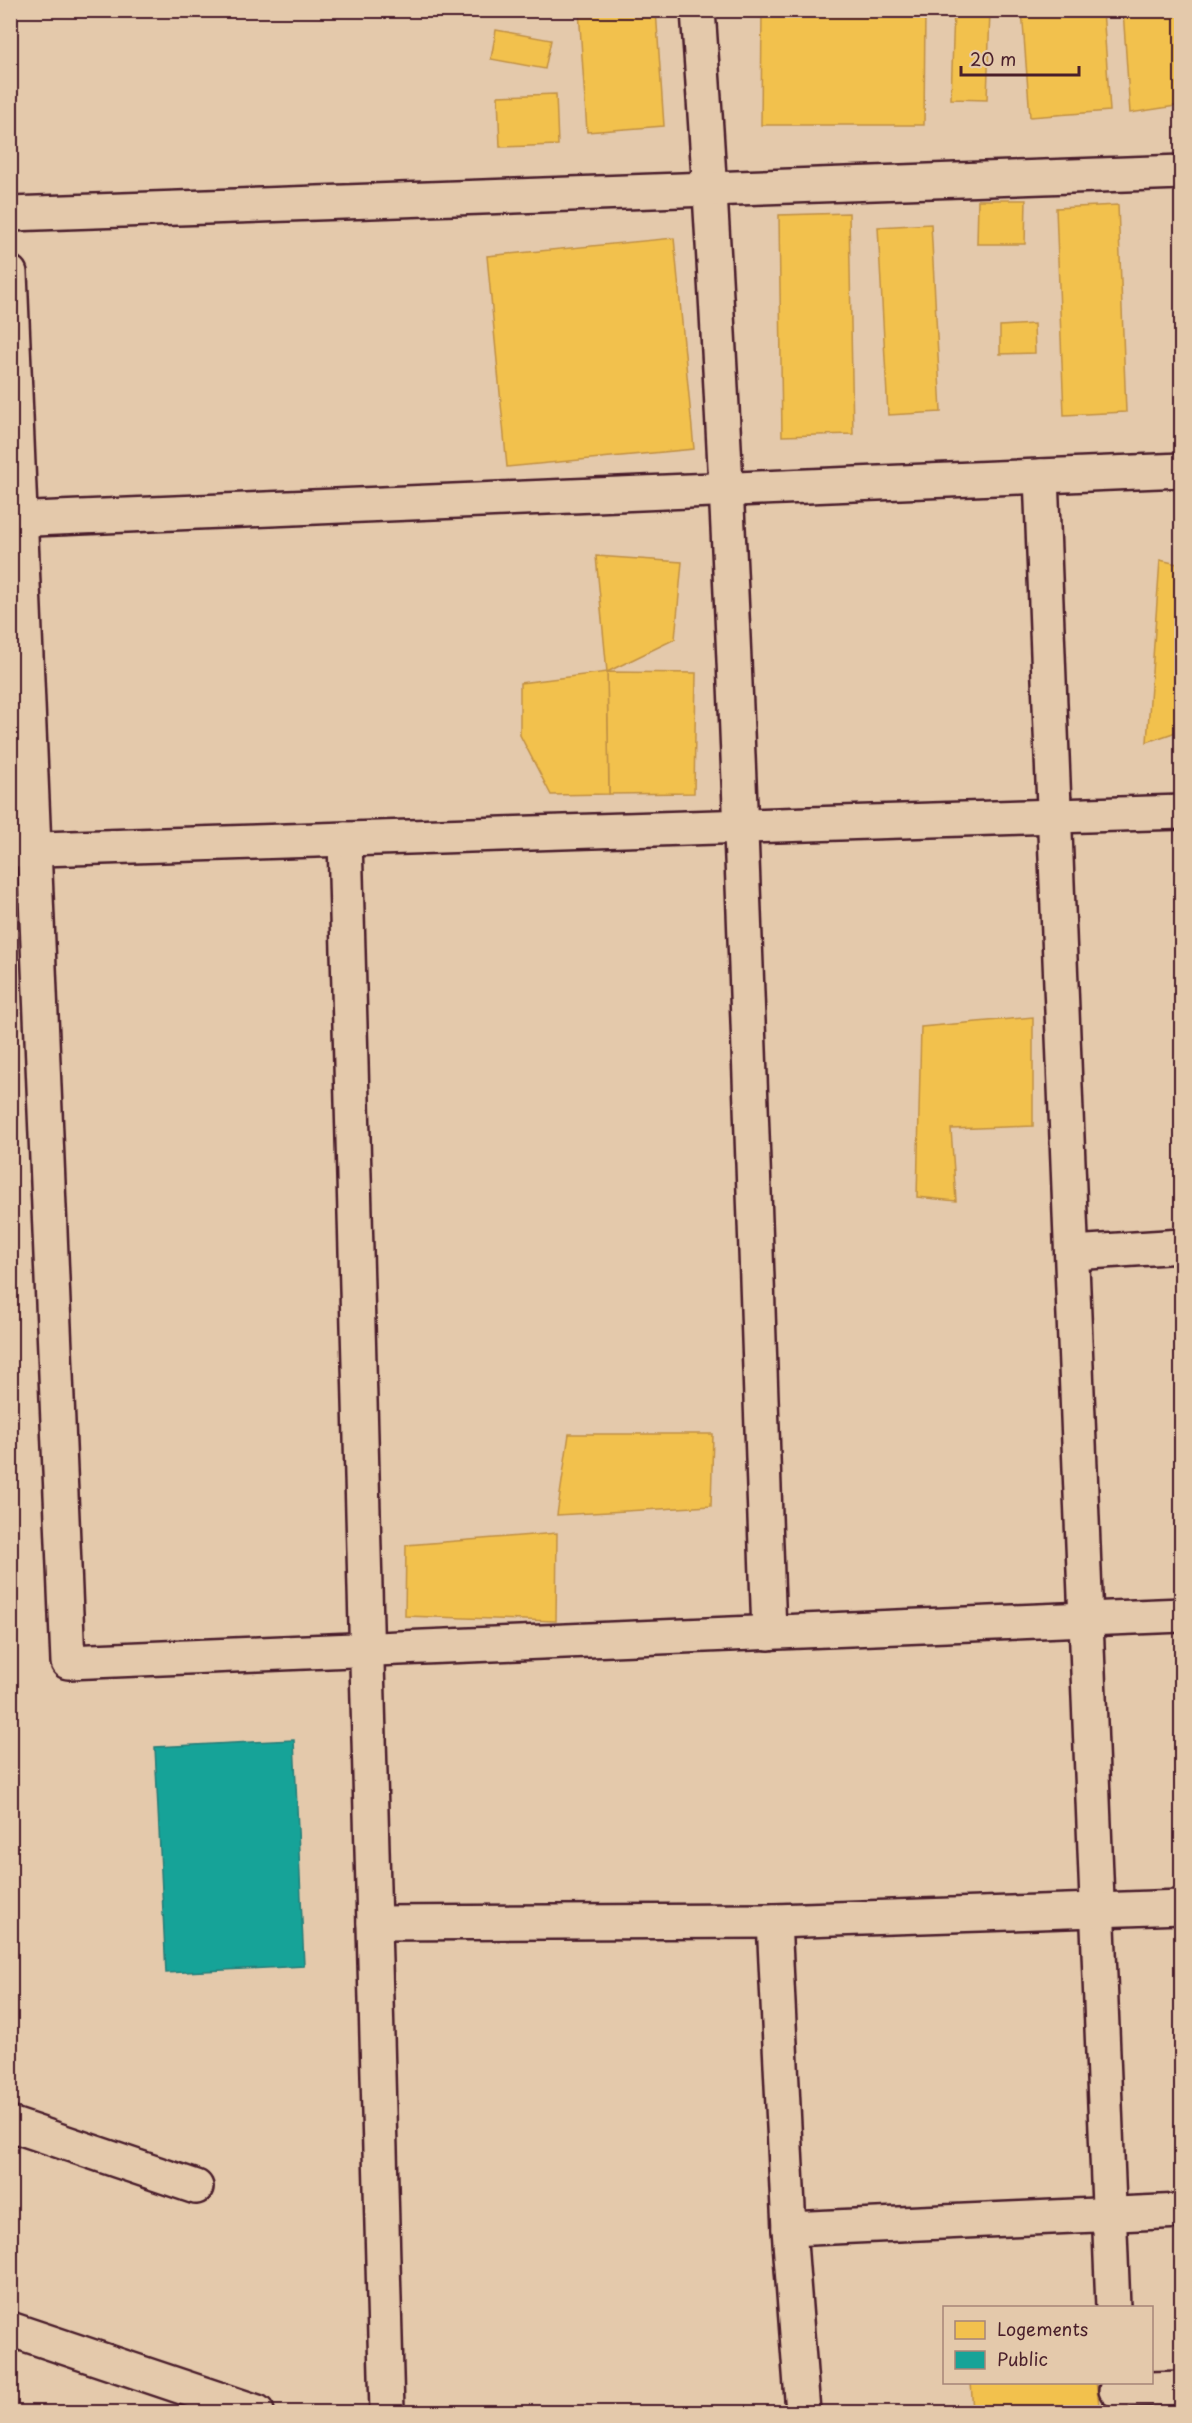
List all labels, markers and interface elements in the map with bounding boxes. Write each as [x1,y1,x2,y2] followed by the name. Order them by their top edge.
[961,39,1080,77] scale bar
[970,45,1016,72] text: 20 m
[943,2306,1153,2384] legend
[997,2315,1088,2342] text: Logements
[997,2345,1048,2372] text: Public

